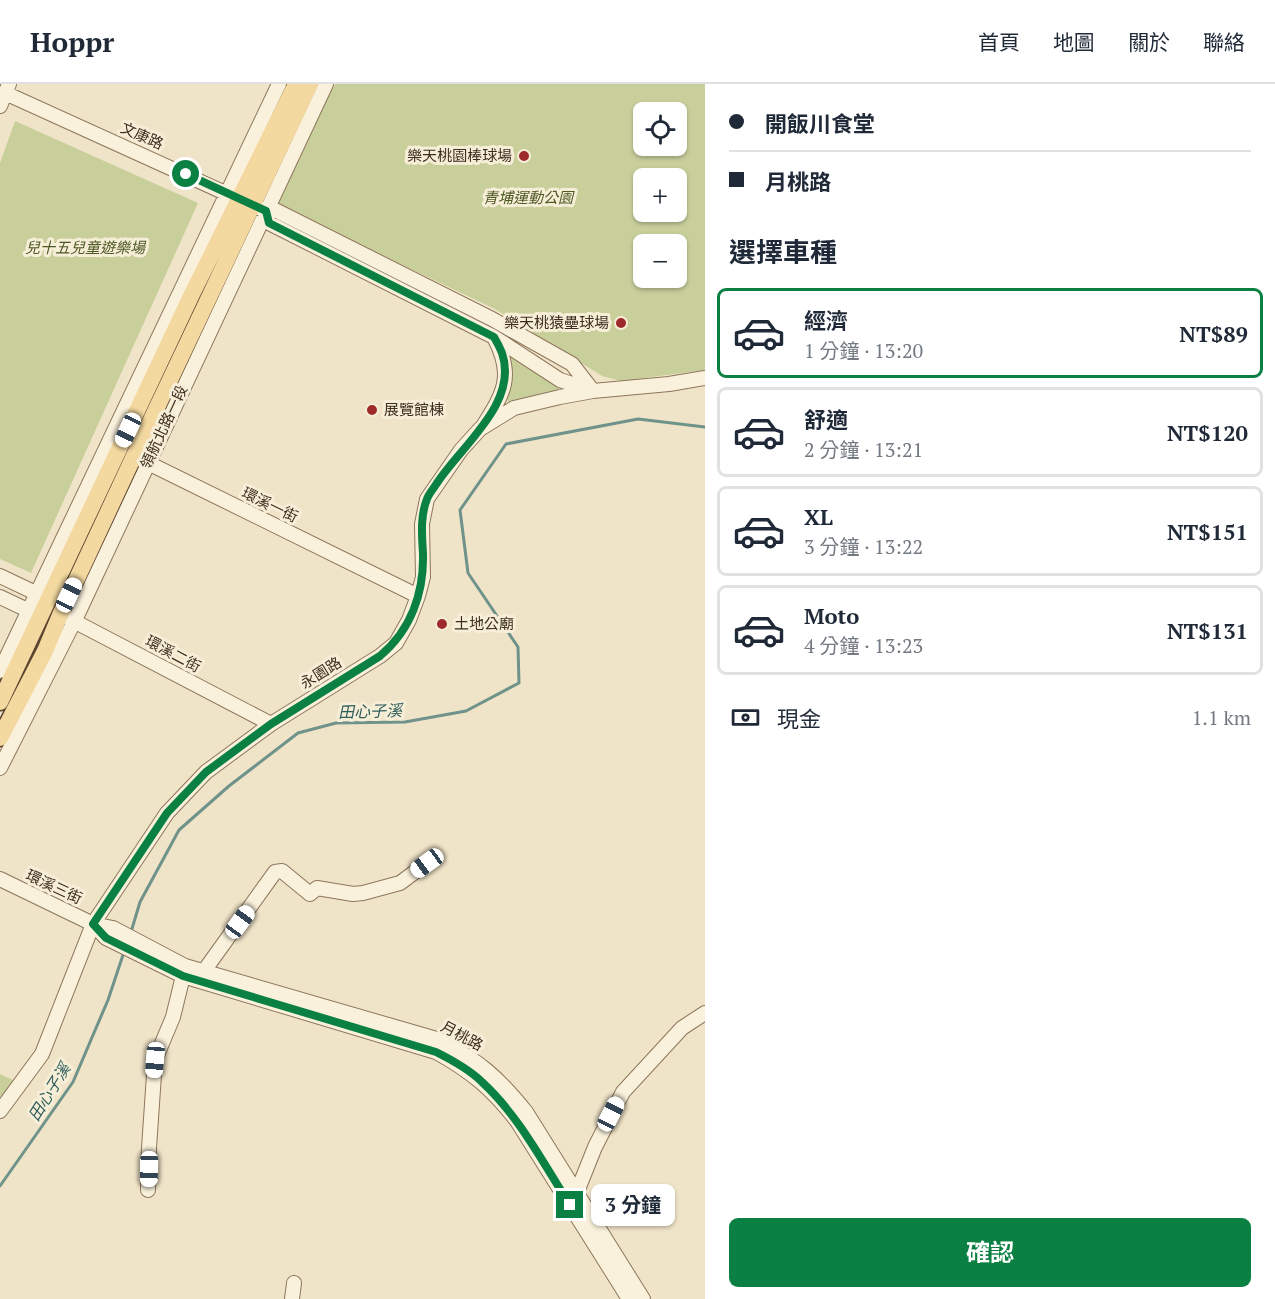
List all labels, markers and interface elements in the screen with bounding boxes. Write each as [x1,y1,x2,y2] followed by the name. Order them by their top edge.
[30,23,114,60] text: Hoppr
[978,28,1020,56] text: 首頁
[1053,28,1095,56] text: 地圖
[1128,28,1170,56] text: 關於
[1203,28,1245,56] text: 聯絡
[633,102,687,288] map controls
[633,102,687,156] button: locate
[765,109,875,138] text: 開飯川食堂
[118,117,167,153] street label: 文康路
[407,145,512,165] place label: 樂天桃園棒球場
[517,149,531,163] marker: 樂天桃園棒球場
[172,160,199,187] route start
[765,167,831,196] text: 月桃路
[633,168,687,222] button: +
[483,187,575,207] park label: 青埔運動公園
[633,234,687,288] button: −
[729,234,837,270] text: 選擇車種
[25,237,147,257] park label: 兒十五兒童遊樂場
[732,306,786,360] icon: car
[804,306,848,335] text: 經濟
[504,312,609,332] place label: 樂天桃猿壘球場
[614,316,628,330] marker: 樂天桃猿壘球場
[1179,319,1248,348] text: NT$89
[804,337,923,364] text: 1 分鐘 · 13:20
[135,382,191,472] street label: 領航北路一段
[384,399,444,419] place label: 展覽館棟
[365,403,379,417] marker: 展覽館棟
[732,405,786,459] icon: car
[804,405,848,434] text: 舒適
[112,410,144,450] car
[1167,418,1248,447] text: NT$120
[804,436,923,463] text: 2 分鐘 · 13:21
[239,482,302,526] street label: 環溪一街
[804,502,833,531] text: XL
[732,504,786,558] icon: car
[1167,517,1248,546] text: NT$151
[804,533,923,560] text: 3 分鐘 · 13:22
[53,575,85,615] car
[804,601,859,630] text: Moto
[732,603,786,657] icon: car
[454,613,514,633] place label: 土地公廟
[1167,616,1248,645] text: NT$131
[435,617,449,631] marker: 土地公廟
[142,630,205,676] street label: 環溪二街
[804,632,923,659] text: 4 分鐘 · 13:23
[296,652,345,693] street label: 永園路
[338,699,404,723] water label: 田心子溪
[729,701,762,734] icon: cash
[777,704,821,733] text: 現金
[1192,704,1251,731] text: 1.1 km
[407,845,447,881] car
[23,864,86,908] street label: 環溪三街
[222,902,258,942] car
[438,1016,487,1055] street label: 月桃路
[144,1041,166,1079] car
[23,1057,76,1125] water label: 田心子溪
[595,1094,627,1134] car
[140,1151,158,1187] car
[591,1184,675,1226] callout: 3 分鐘
[556,1191,583,1218] route end
[605,1191,661,1218] text: 3 分鐘
[729,1218,1251,1287] button: 確認

